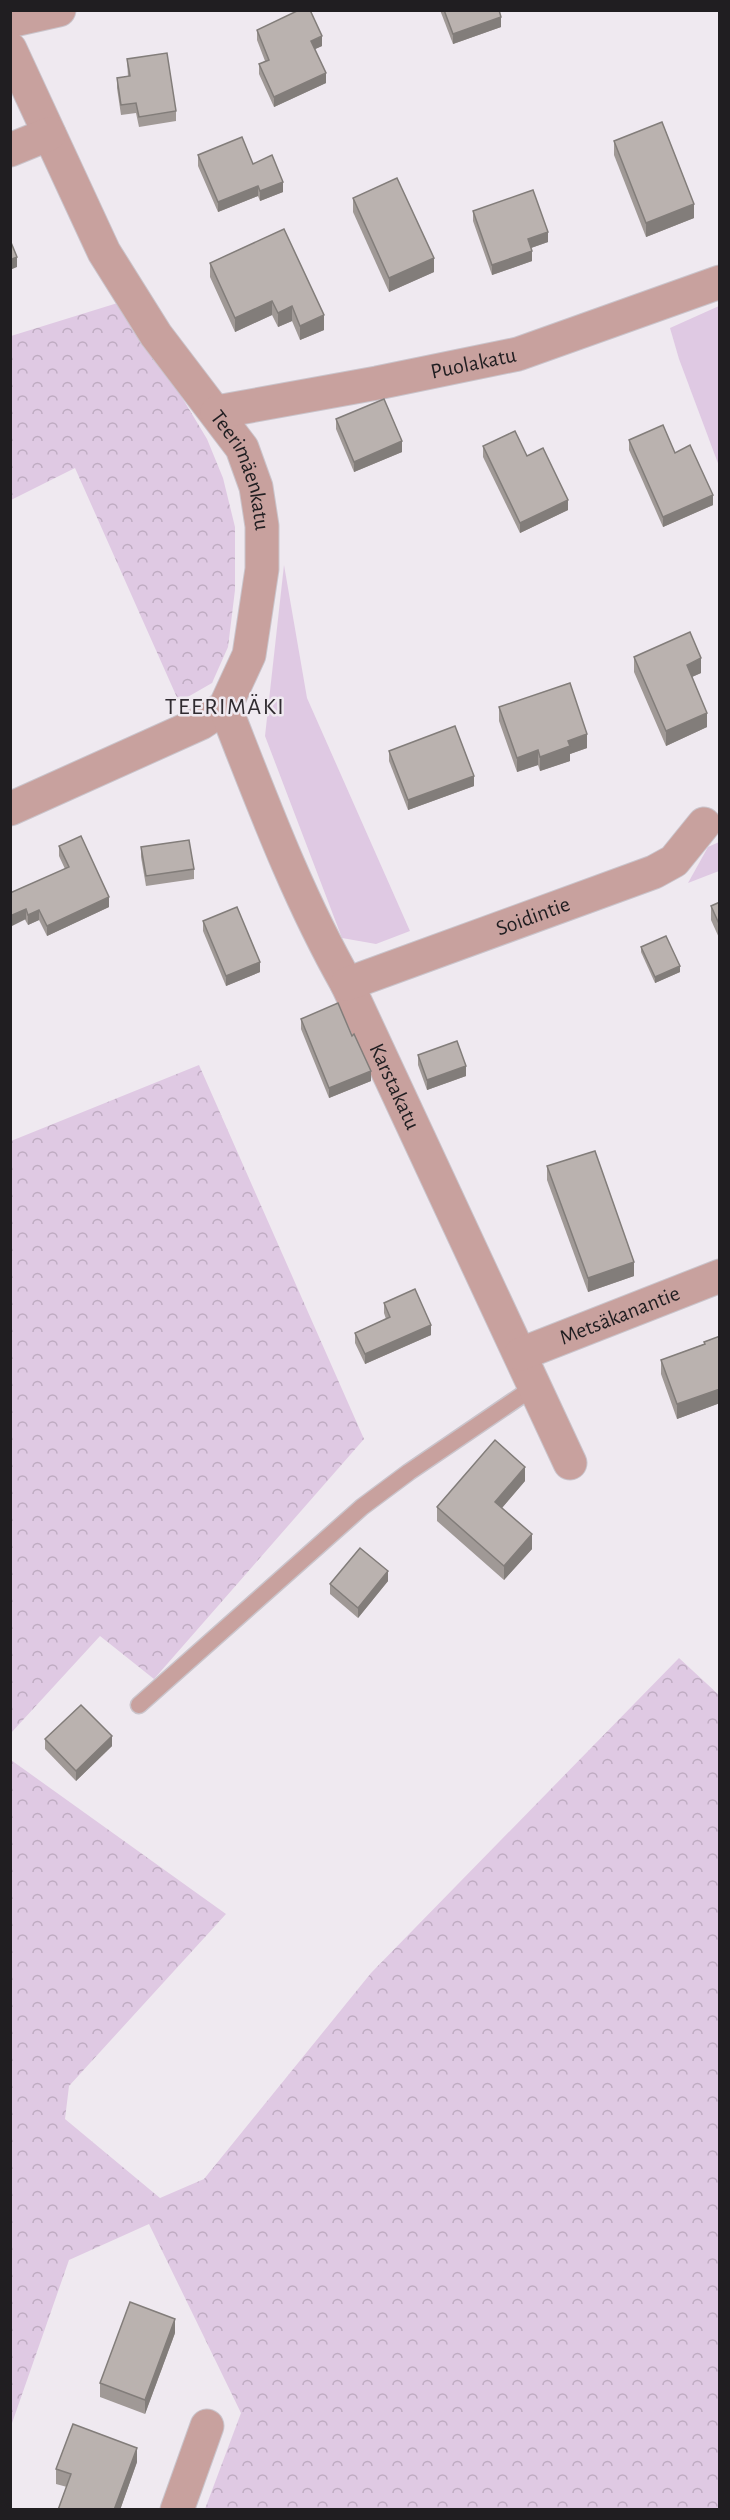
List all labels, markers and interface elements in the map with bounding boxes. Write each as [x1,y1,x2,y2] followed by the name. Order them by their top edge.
[429,344,518,383] street label: Puolakatu
[206,406,274,532] street label: Teerimäenkatu
[165,694,285,719] district label: TEERIMÄKI
[493,893,573,940] street label: Soidintie
[365,1040,424,1133] street label: Karstakatu
[556,1282,683,1349] street label: Metsäkanantie

